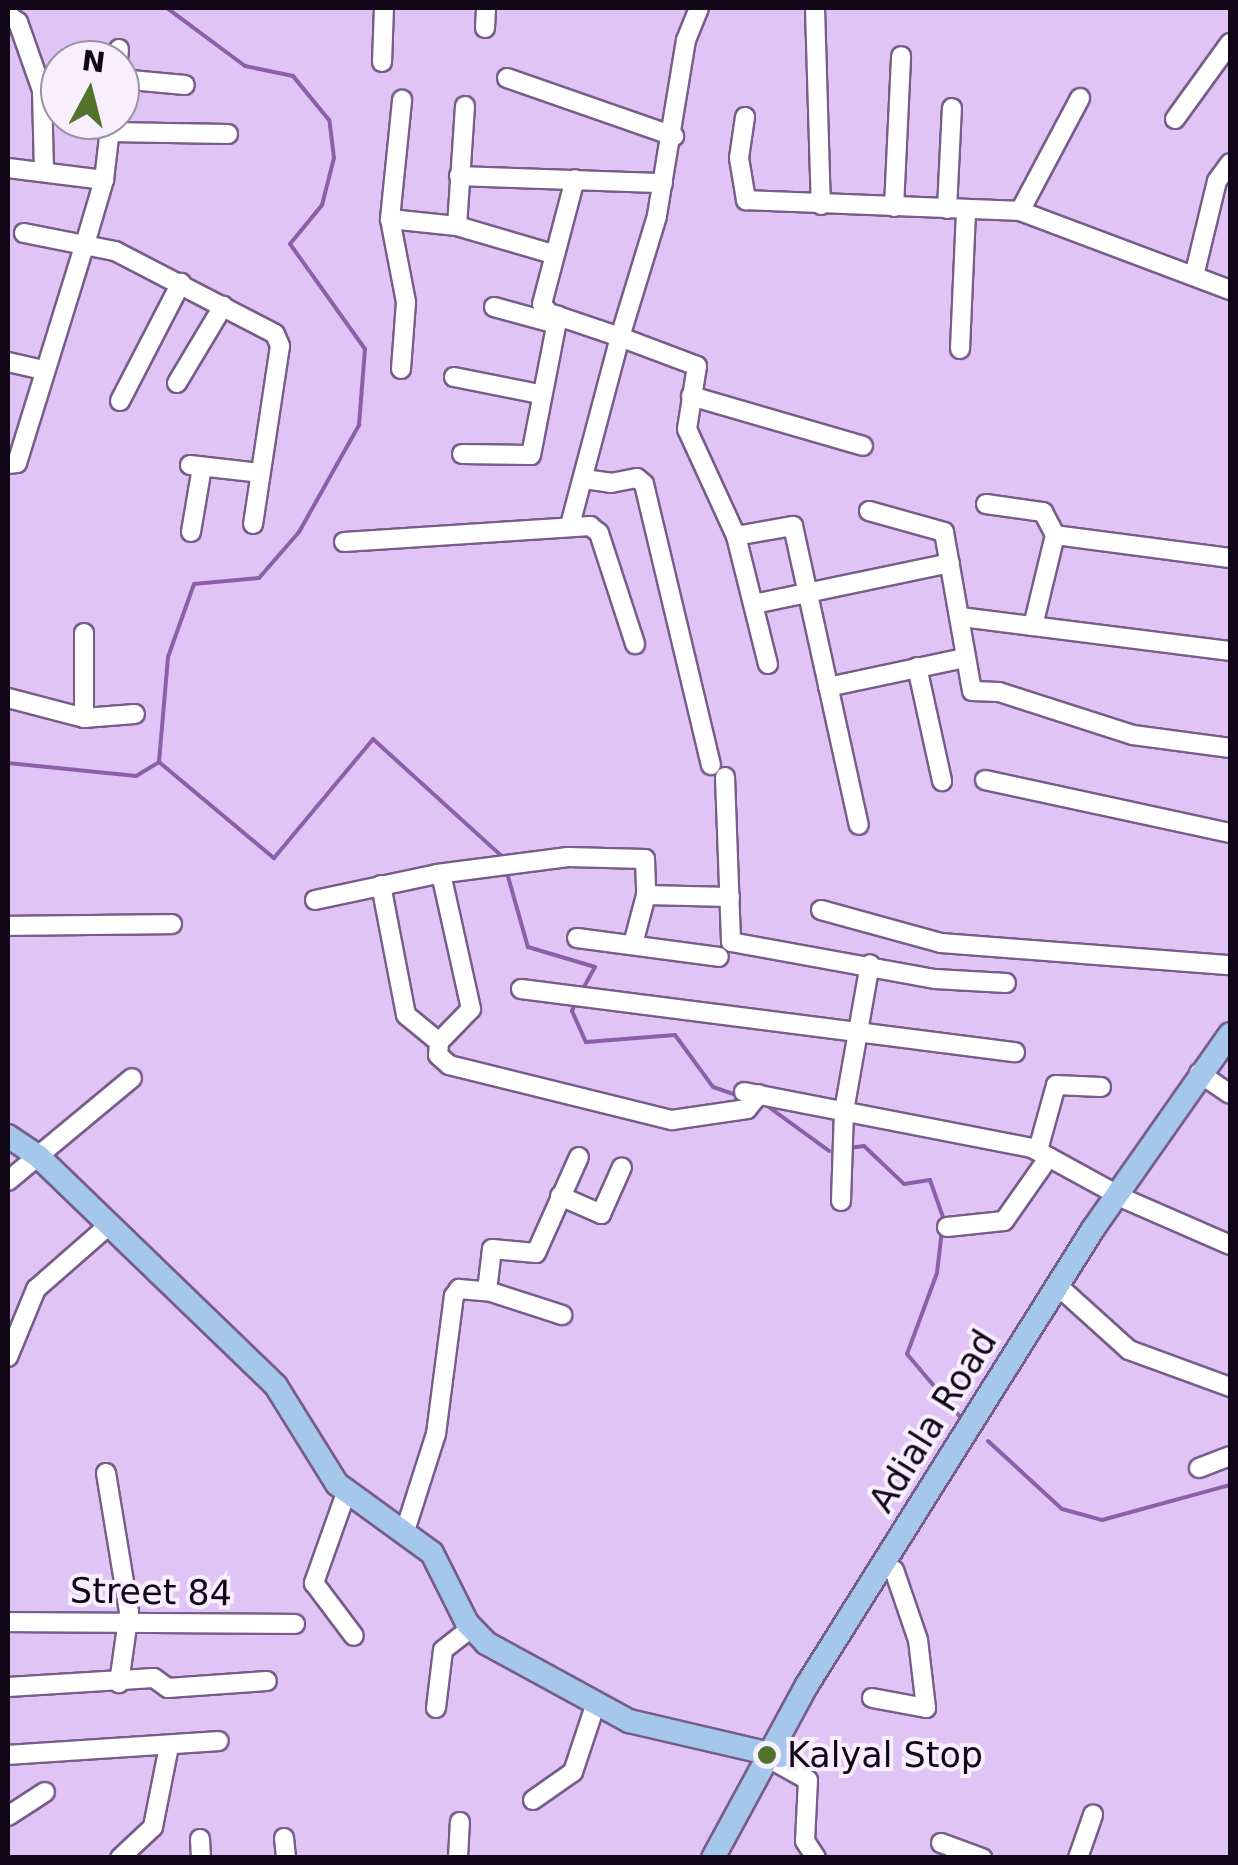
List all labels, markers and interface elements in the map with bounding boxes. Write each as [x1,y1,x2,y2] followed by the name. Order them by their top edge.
[40,40,140,140] north arrow
[80,44,107,80] text: N
[860,1322,1006,1520] street label: Adiala Road
[70,1570,232,1614] street label: Street 84
[787,1734,983,1776] place label: Kalyal Stop
[756,1744,778,1766] marker: Kalyal Stop

